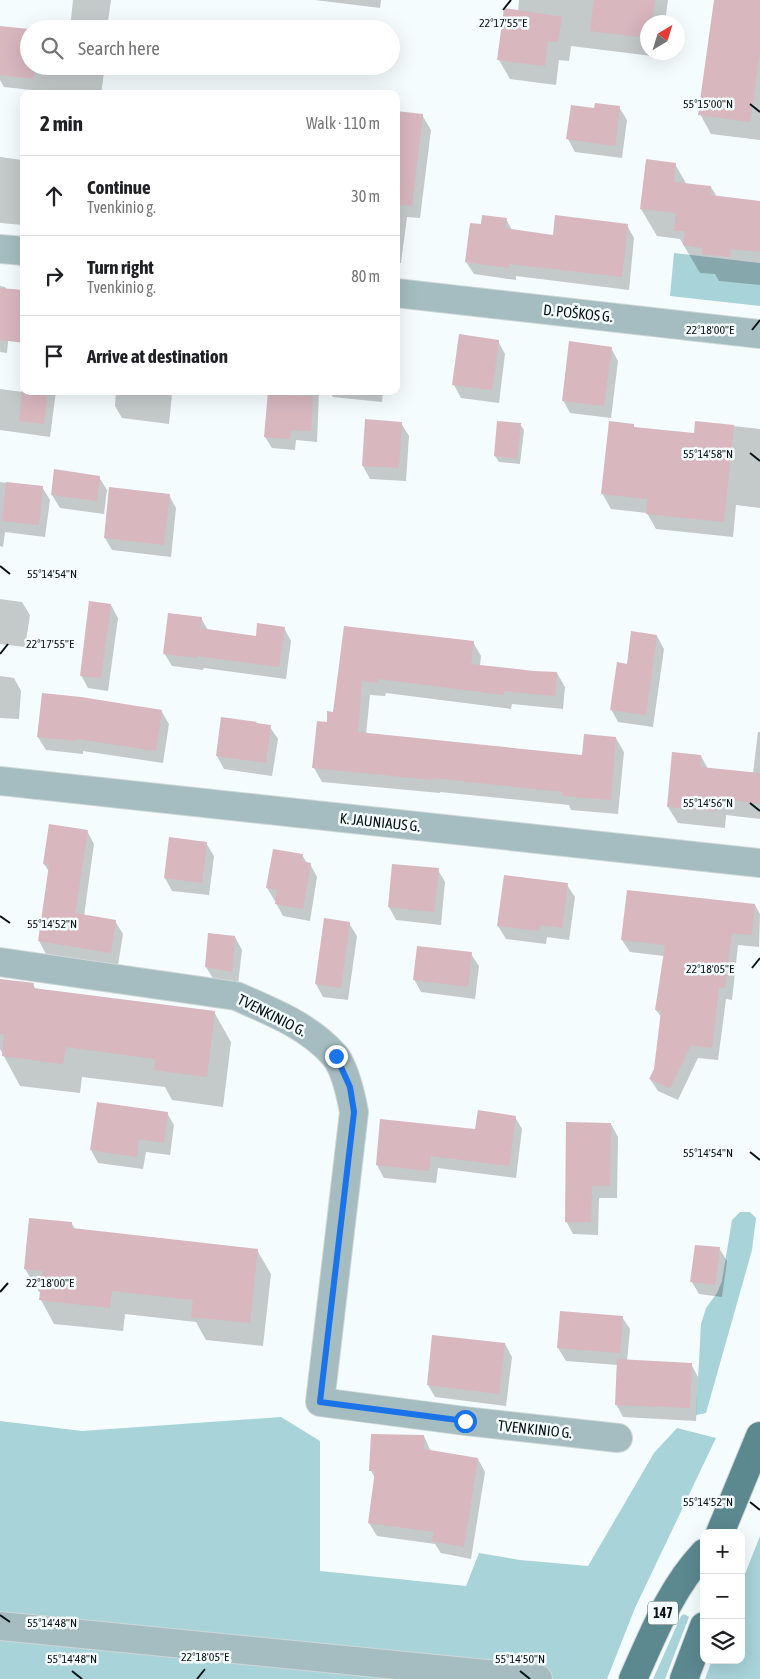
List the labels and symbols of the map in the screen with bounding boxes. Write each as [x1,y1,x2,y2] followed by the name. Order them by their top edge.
[640,15,685,60] north arrow
[479,16,527,30] text: 22°17'55"E
[683,97,733,111] text: 55°15'00"N
[542,301,614,325] street label: D. POŠKOS G.
[686,323,734,337] text: 22°18'00"E
[683,447,733,461] text: 55°14'58"N
[27,567,77,581] text: 55°14'54"N
[26,637,74,651] text: 22°17'55"E
[683,796,733,810] text: 55°14'56"N
[339,809,421,835] street label: K. JAUNIAUS G.
[27,917,77,931] text: 55°14'52"N
[686,962,734,976] text: 22°18'05"E
[235,991,309,1040] street label: TVENKINIO G.
[325,1045,348,1068] route end
[683,1146,733,1160] text: 55°14'54"N
[26,1276,74,1290] text: 22°18'00"E
[454,1410,477,1433] route start
[497,1417,573,1441] street label: TVENKINIO G.
[683,1495,733,1509] text: 55°14'52"N
[648,1602,678,1625] road number: 147
[27,1616,77,1630] text: 55°14'48"N
[181,1650,229,1664] text: 22°18'05"E
[47,1652,97,1666] text: 55°14'48"N
[495,1652,545,1666] text: 55°14'50"N

